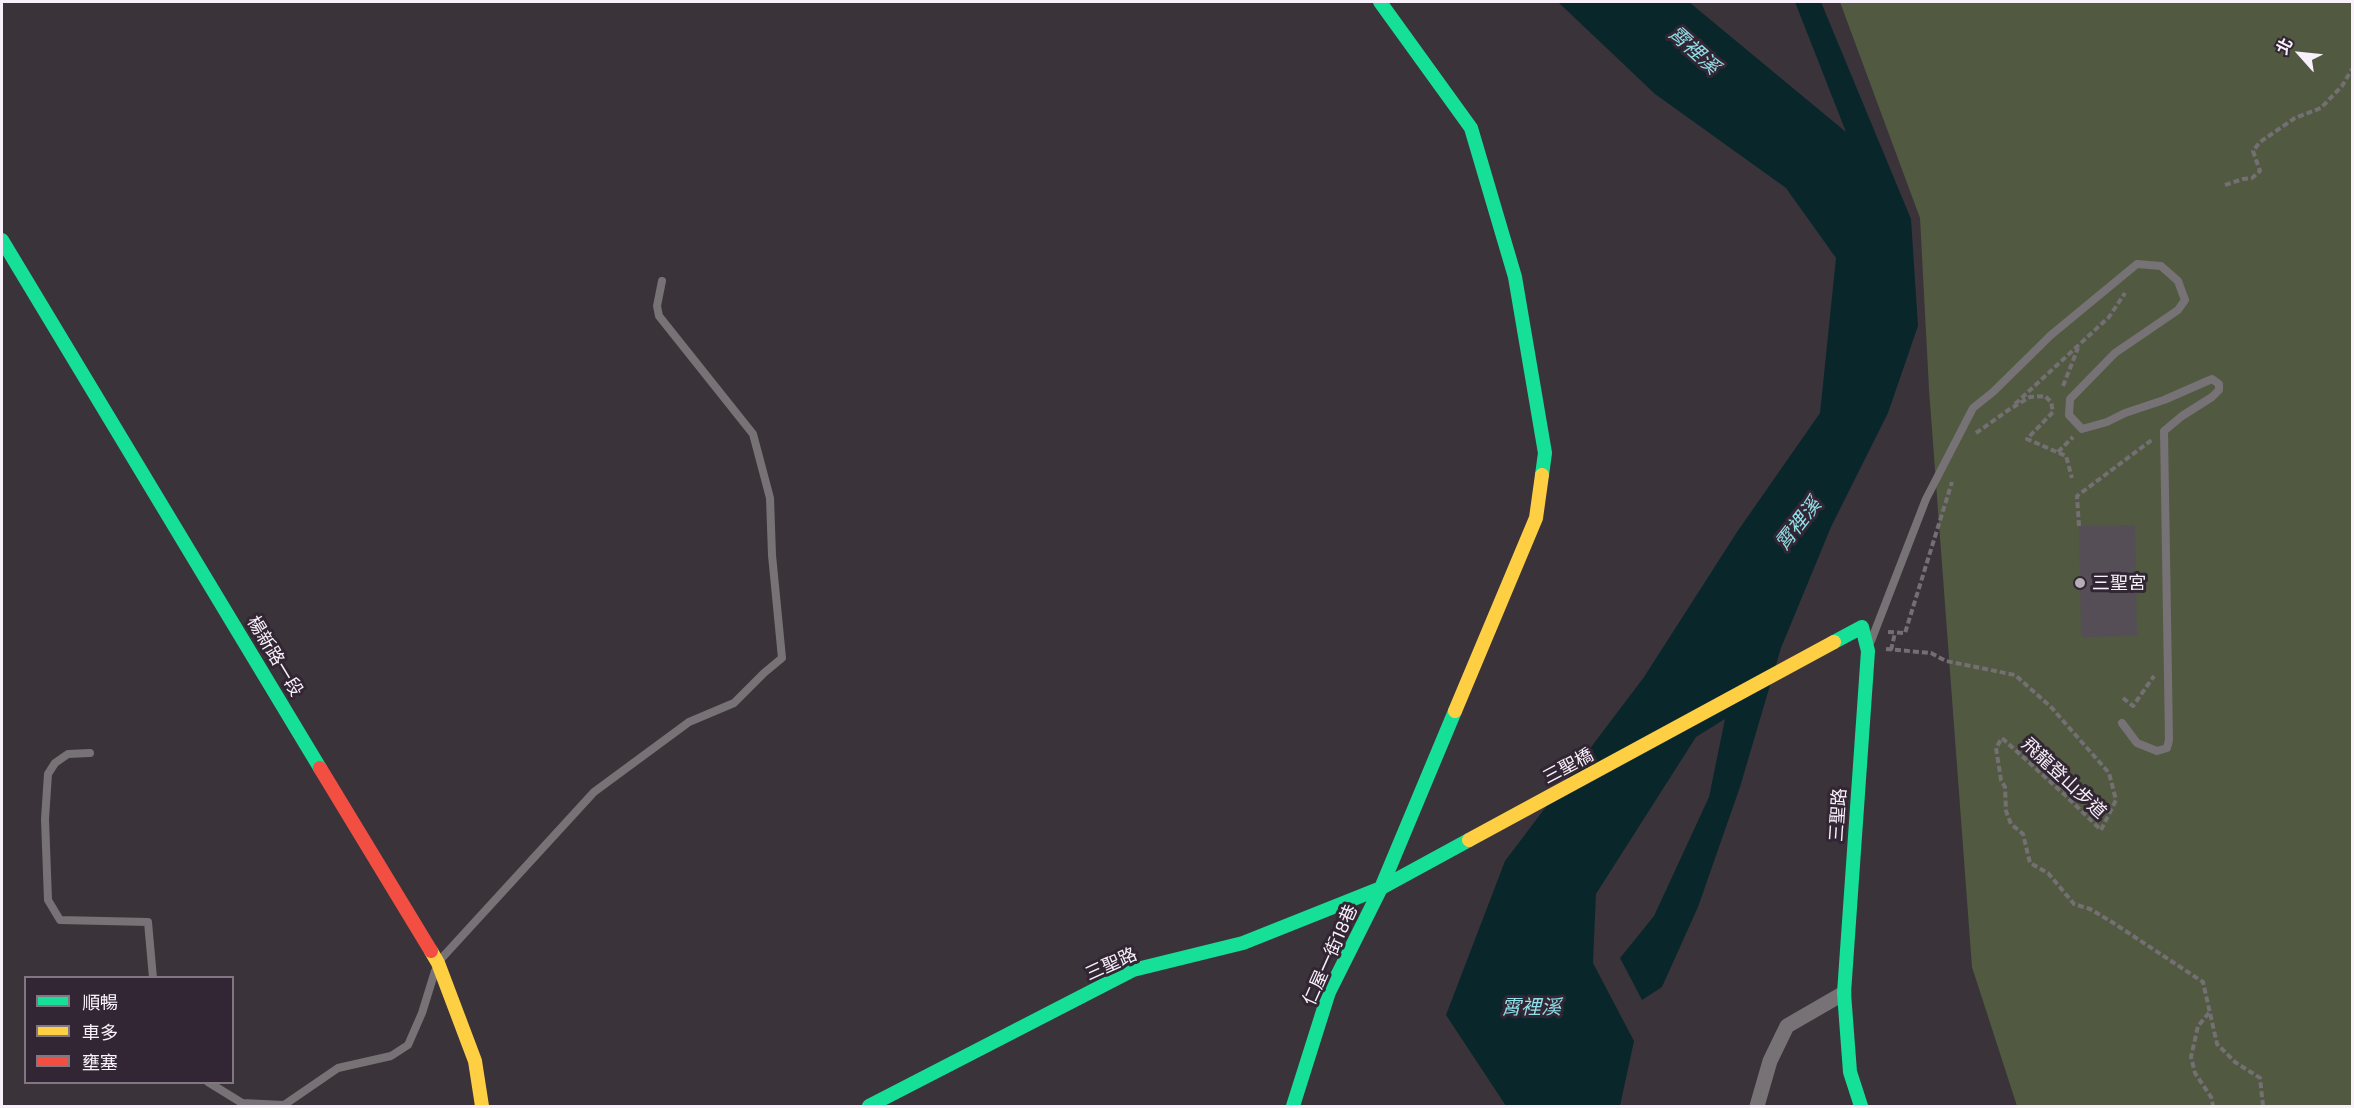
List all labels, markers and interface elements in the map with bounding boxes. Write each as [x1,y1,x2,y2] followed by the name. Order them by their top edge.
[1664,21,1724,79] water label: 霄裡溪
[2270,24,2330,84] north arrow
[2271,34,2296,57] text: 北
[1770,493,1826,555] water label: 霄裡溪
[2092,572,2146,594] place label: 三聖宮
[2073,576,2087,590] marker: 三聖宮
[243,612,307,700] street label: 楊新路一段
[2017,733,2111,823] street label: 飛龍登山步道
[1539,744,1597,788] street label: 三聖橋
[1825,787,1851,843] street label: 三聖路
[1298,901,1362,1009] street label: 仁屋一街18巷
[1082,943,1140,985] street label: 三聖路
[24,976,234,1084] legend
[82,991,118,1013] text: 順暢
[1501,995,1561,1019] water label: 霄裡溪
[82,1021,118,1043] text: 車多
[82,1051,118,1073] text: 壅塞

